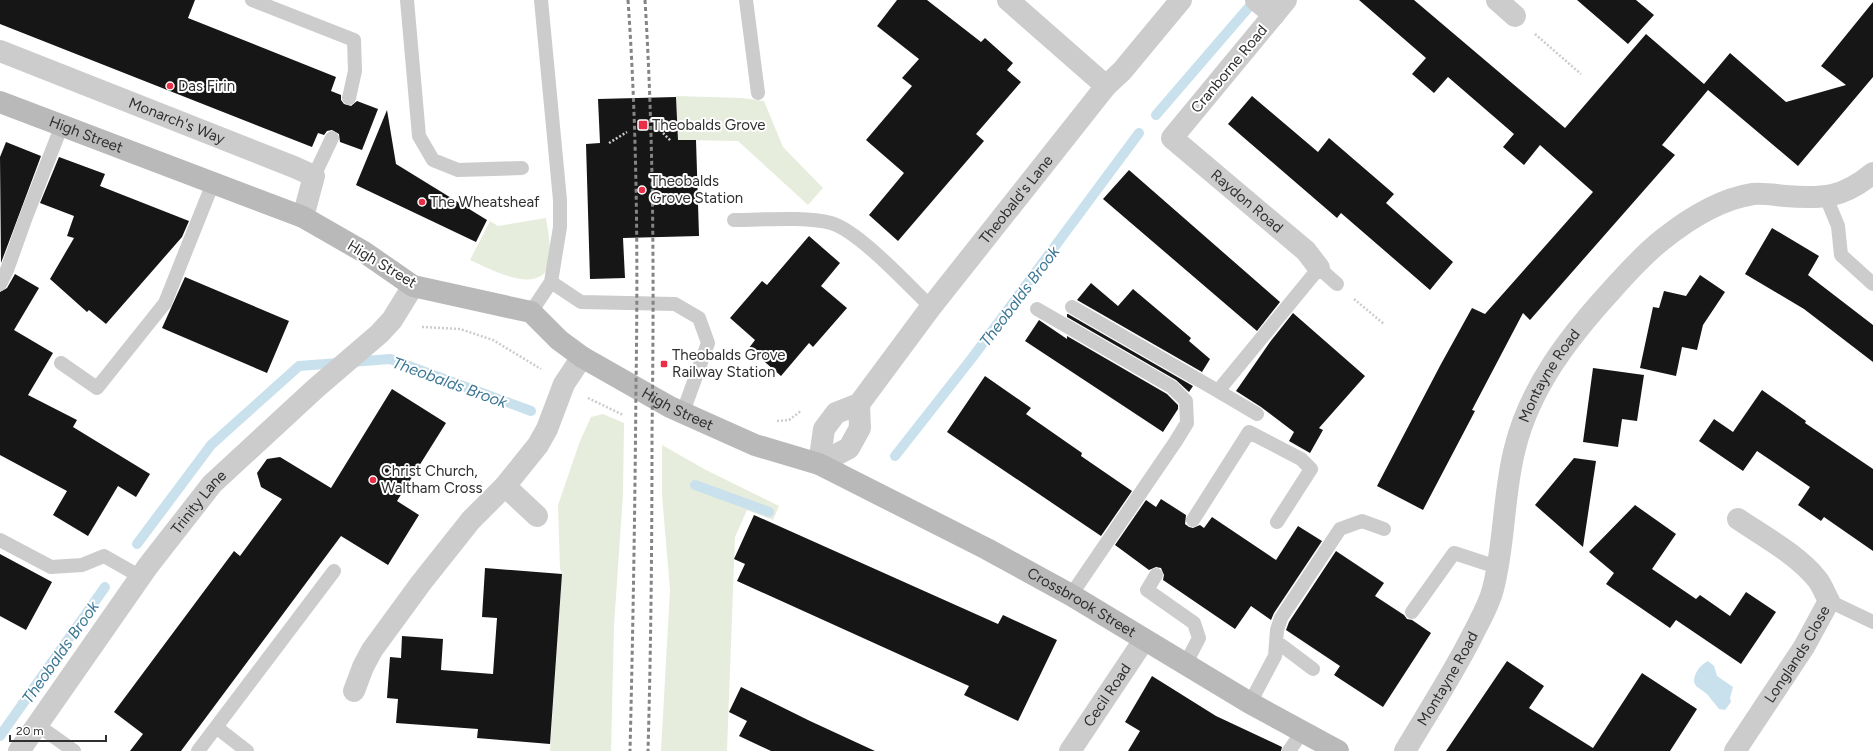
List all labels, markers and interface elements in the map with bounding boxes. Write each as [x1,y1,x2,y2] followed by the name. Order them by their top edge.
[1187,21,1271,117] street label: Cranborne Road
[178,77,235,95] place label: Das Firin
[165,81,175,91] marker: Das Firin
[126,94,228,148] street label: Monarch's Way
[46,112,126,157] street label: High Street
[652,116,766,134] place label: Theobalds Grove
[637,119,649,131] marker: Theobalds Grove
[976,152,1057,247] street label: Theobald's Lane
[1207,166,1287,237] street label: Raydon Road
[650,172,743,207] place label: Theobalds Grove Station
[637,185,647,195] marker: Theobalds Grove Station
[430,193,540,211] place label: The Wheatsheaf
[417,197,427,207] marker: The Wheatsheaf
[344,236,420,292] street label: High Street
[976,241,1064,350] water label: Theobalds Brook
[1515,325,1584,425] street label: Montayne Road
[672,346,786,381] place label: Theobalds Grove Railway Station
[390,353,511,412] water label: Theobalds Brook
[659,359,669,369] marker: Theobalds Grove Railway Station
[638,384,716,434] street label: High Street
[381,462,482,497] place label: Christ Church, Waltham Cross
[167,466,230,538] street label: Trinity Lane
[368,475,378,485] marker: Christ Church, Waltham Cross
[1024,564,1140,641] street label: Crossbrook Street
[18,596,103,707] water label: Theobalds Brook
[1761,603,1834,706] street label: Longlands Close
[1413,629,1482,729] street label: Montayne Road
[1080,660,1135,730] street label: Cecil Road
[10,717,106,743] scale bar
[16,724,44,738] text: 20 m

